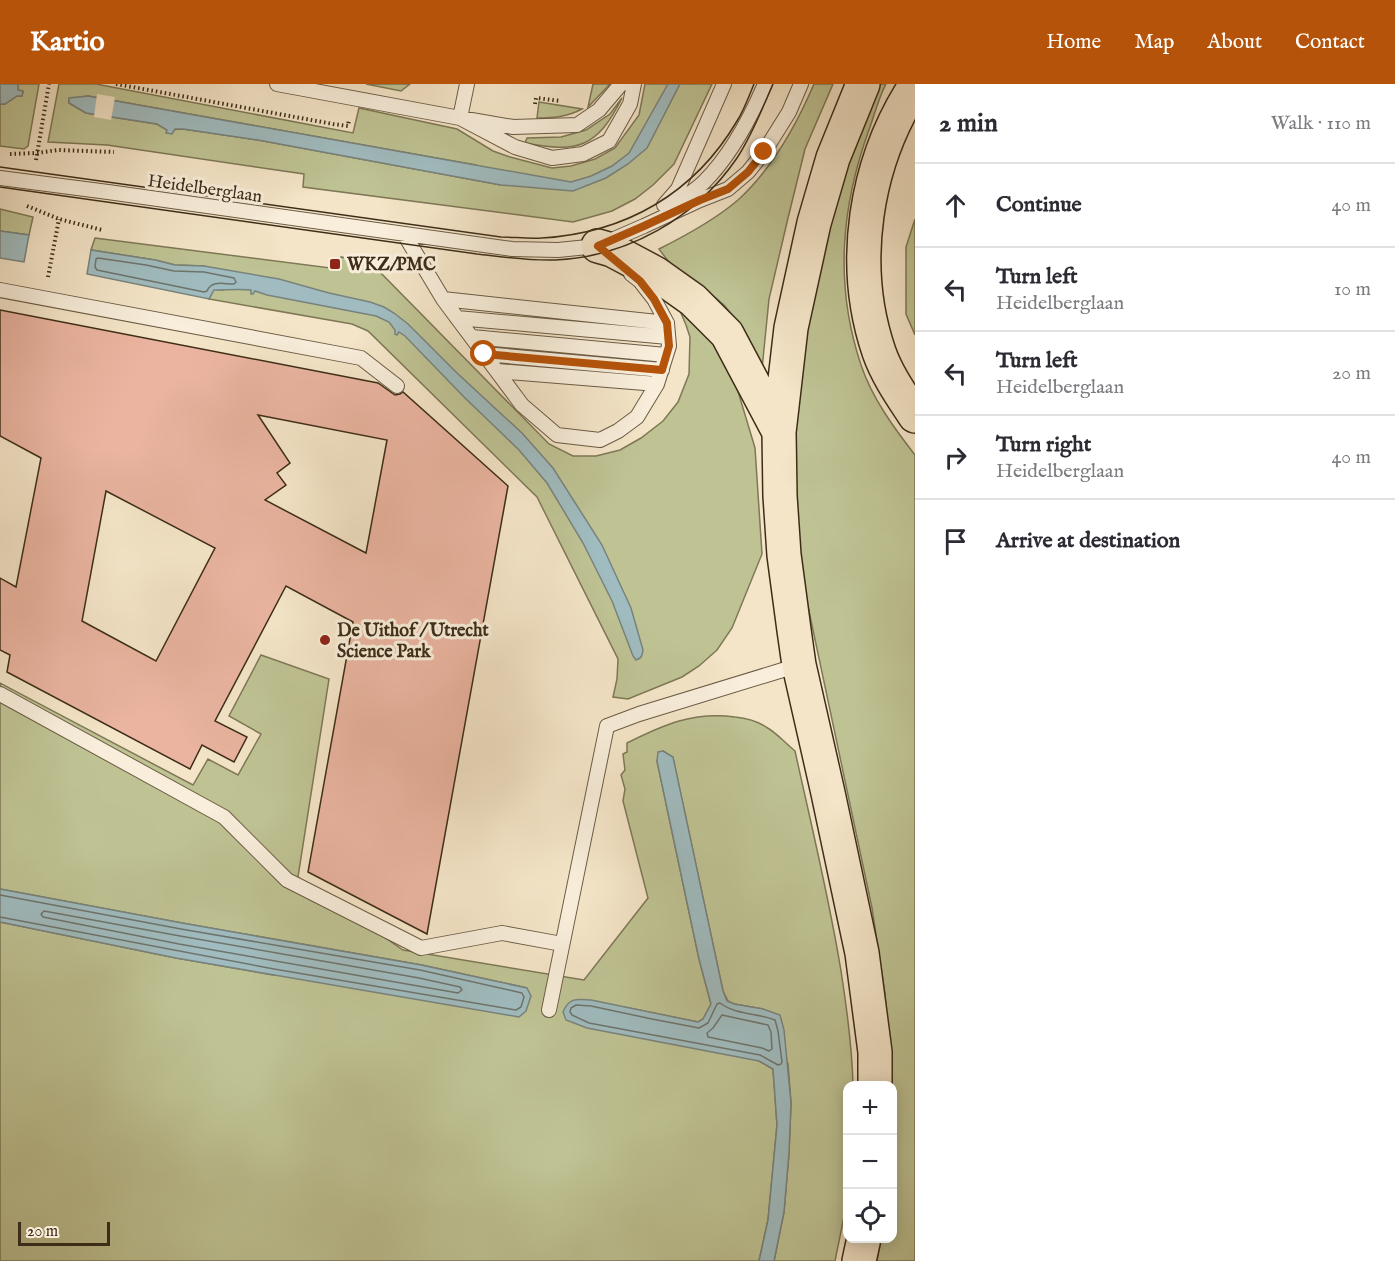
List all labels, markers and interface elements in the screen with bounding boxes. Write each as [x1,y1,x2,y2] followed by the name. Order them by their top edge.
[30,25,105,60] text: Kartio
[1046,29,1101,56] text: Home
[1134,29,1174,56] text: Map
[1207,29,1262,56] text: About
[1295,29,1365,56] text: Contact
[939,107,998,140] text: 2 min
[1271,111,1371,136] text: Walk · 110 m
[750,138,776,164] route end
[146,170,264,209] street label: Heidelberglaan
[939,189,972,222] icon: ahead
[996,191,1082,219] text: Continue
[1332,193,1371,218] text: 40 m
[346,254,436,277] place label: WKZ/PMC
[328,257,342,271] marker: WKZ/PMC
[996,263,1078,291] text: Turn left
[939,273,972,306] icon: left
[1334,277,1371,302] text: 10 m
[996,291,1124,316] text: Heidelberglaan
[470,340,496,366] route start
[996,347,1078,375] text: Turn left
[939,357,972,390] icon: left
[1332,361,1371,386] text: 20 m
[996,375,1124,400] text: Heidelberglaan
[996,431,1091,459] text: Turn right
[939,441,972,474] icon: right
[1332,445,1371,470] text: 40 m
[996,459,1124,484] text: Heidelberglaan
[939,525,972,558] icon: arrive
[996,527,1180,555] text: Arrive at destination
[337,620,490,664] place label: De Uithof / Utrecht Science Park
[318,633,332,647] marker: De Uithof / Utrecht Science Park
[843,1081,897,1243] map controls
[843,1081,897,1135] button: +
[843,1135,897,1189] button: −
[843,1189,897,1243] button: locate
[18,1219,110,1246] scale bar
[27,1222,58,1242] text: 20 m

